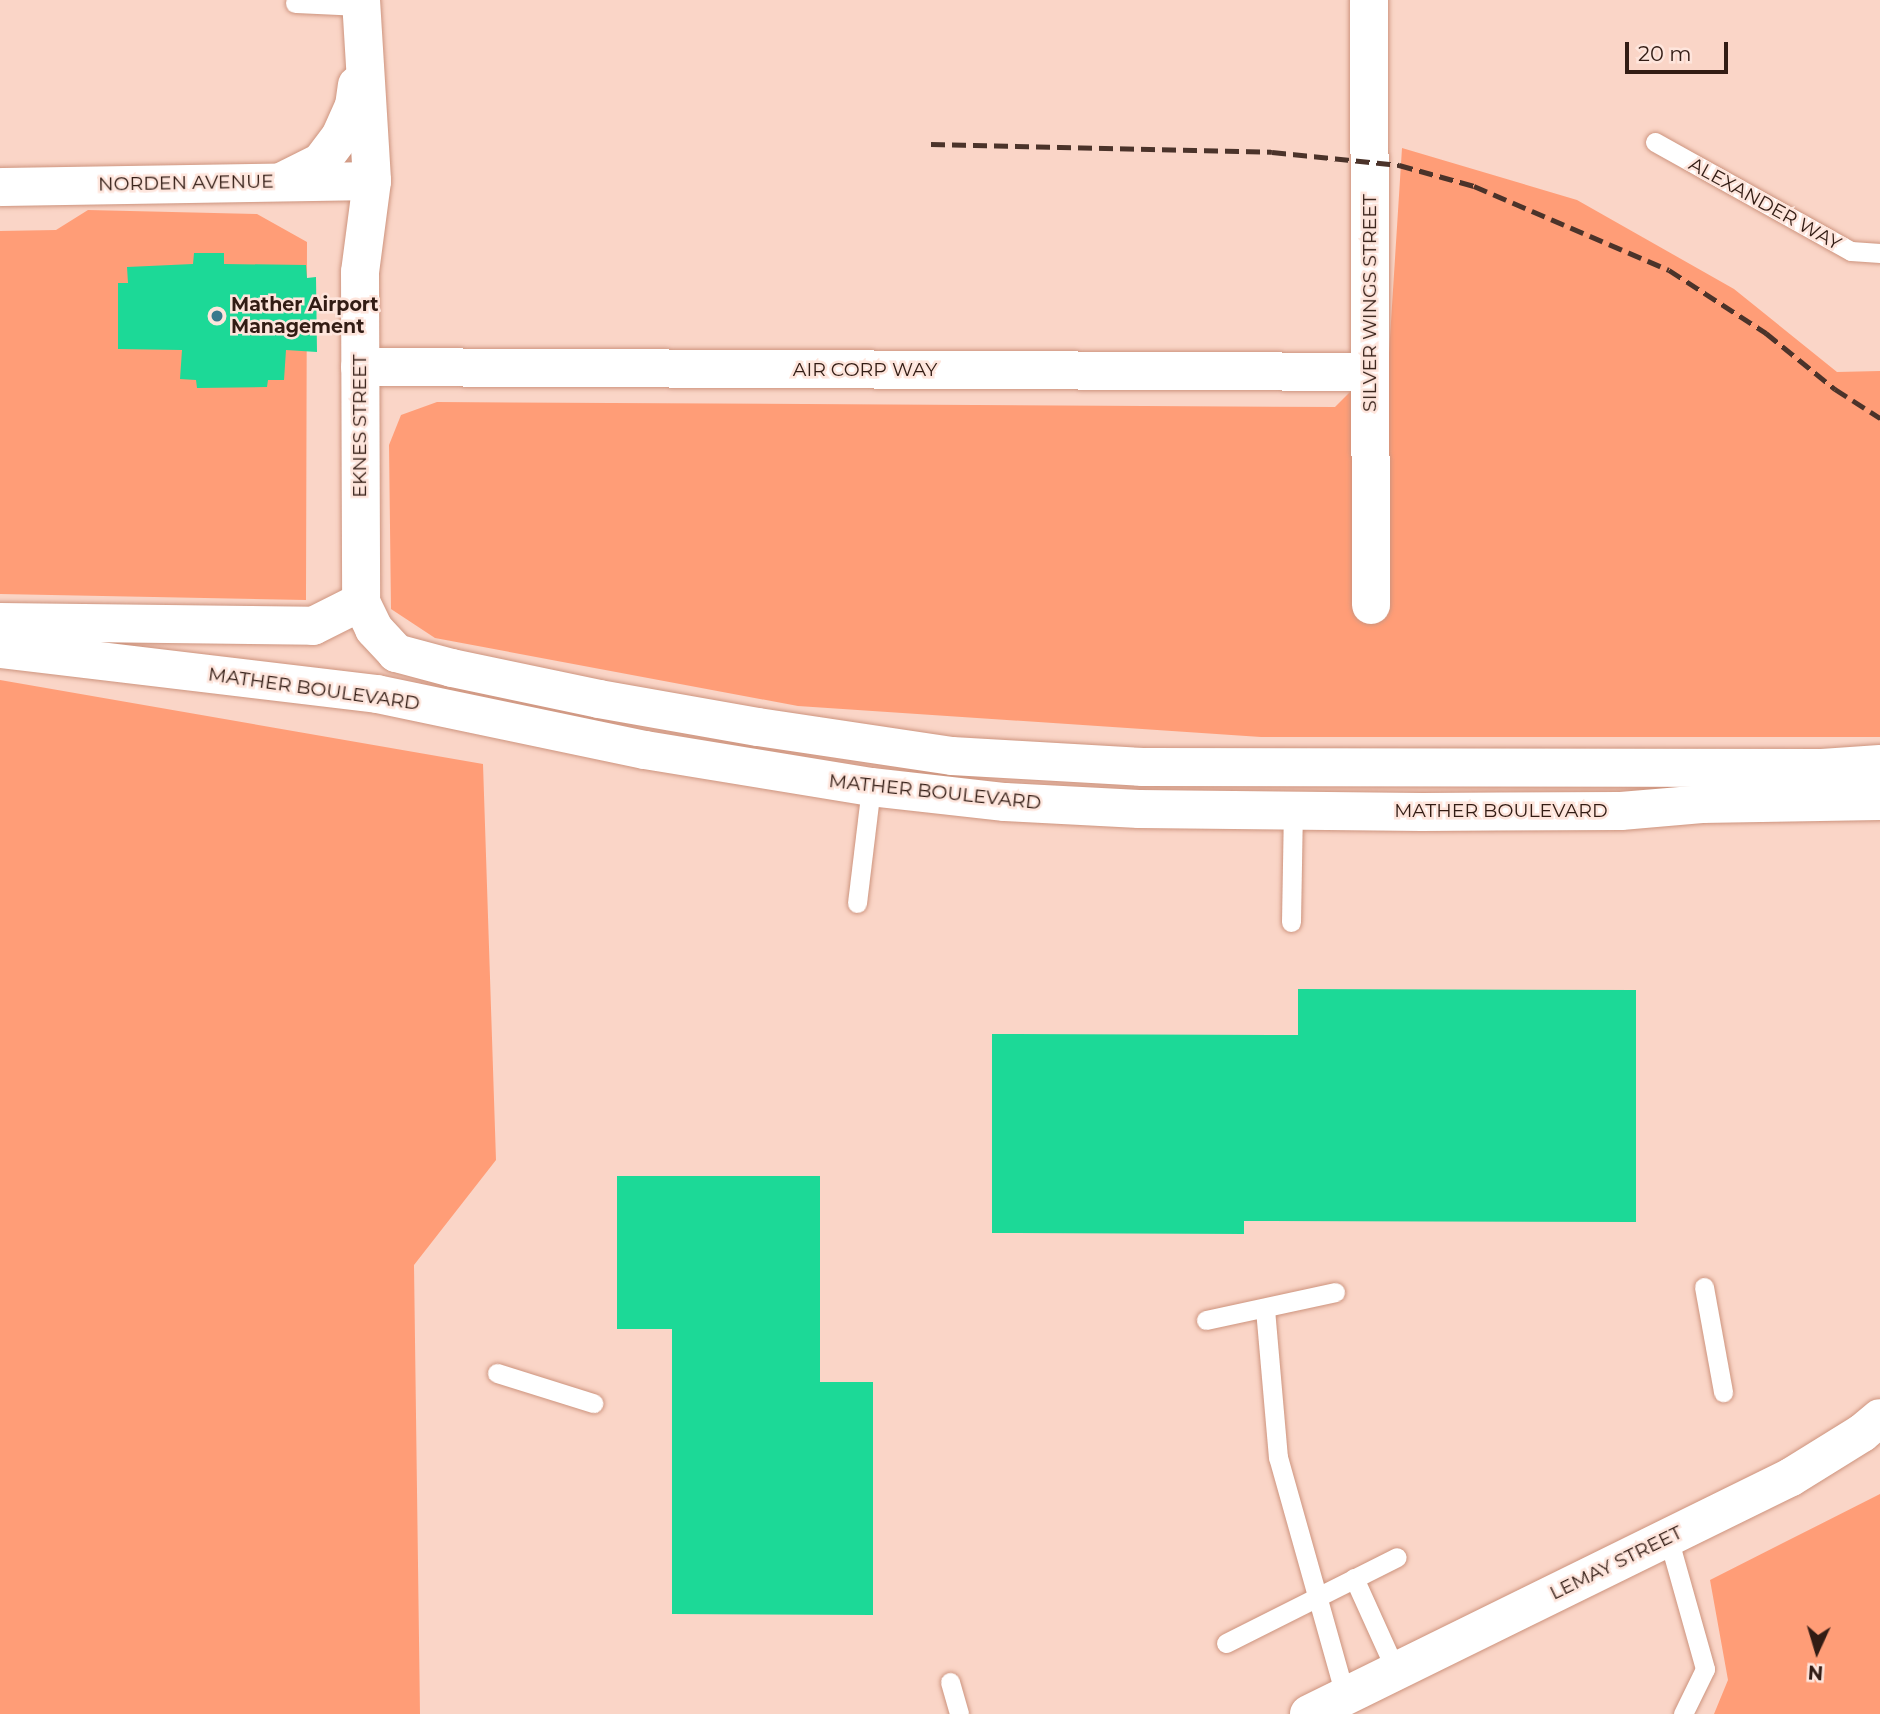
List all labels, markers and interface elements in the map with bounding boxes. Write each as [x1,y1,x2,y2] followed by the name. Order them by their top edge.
[1628,28,1731,72] scale bar
[1638,41,1692,66] text: 20 m
[1685,153,1845,255] street label: ALEXANDER WAY
[98,170,274,196] street label: NORDEN AVENUE
[1359,194,1381,412] street label: SILVER WINGS STREET
[231,294,379,338] place label: Mather Airport Management
[209,308,225,324] marker: Mather Airport Management
[349,354,371,498] street label: EKNES STREET
[793,359,937,381] street label: AIR CORP WAY
[207,663,421,715] street label: MATHER BOULEVARD
[828,770,1042,814] street label: MATHER BOULEVARD
[1394,800,1608,822] street label: MATHER BOULEVARD
[1546,1521,1686,1605] street label: LEMAY STREET
[1782,1616,1852,1686] north arrow
[1807,1660,1824,1684] text: N

